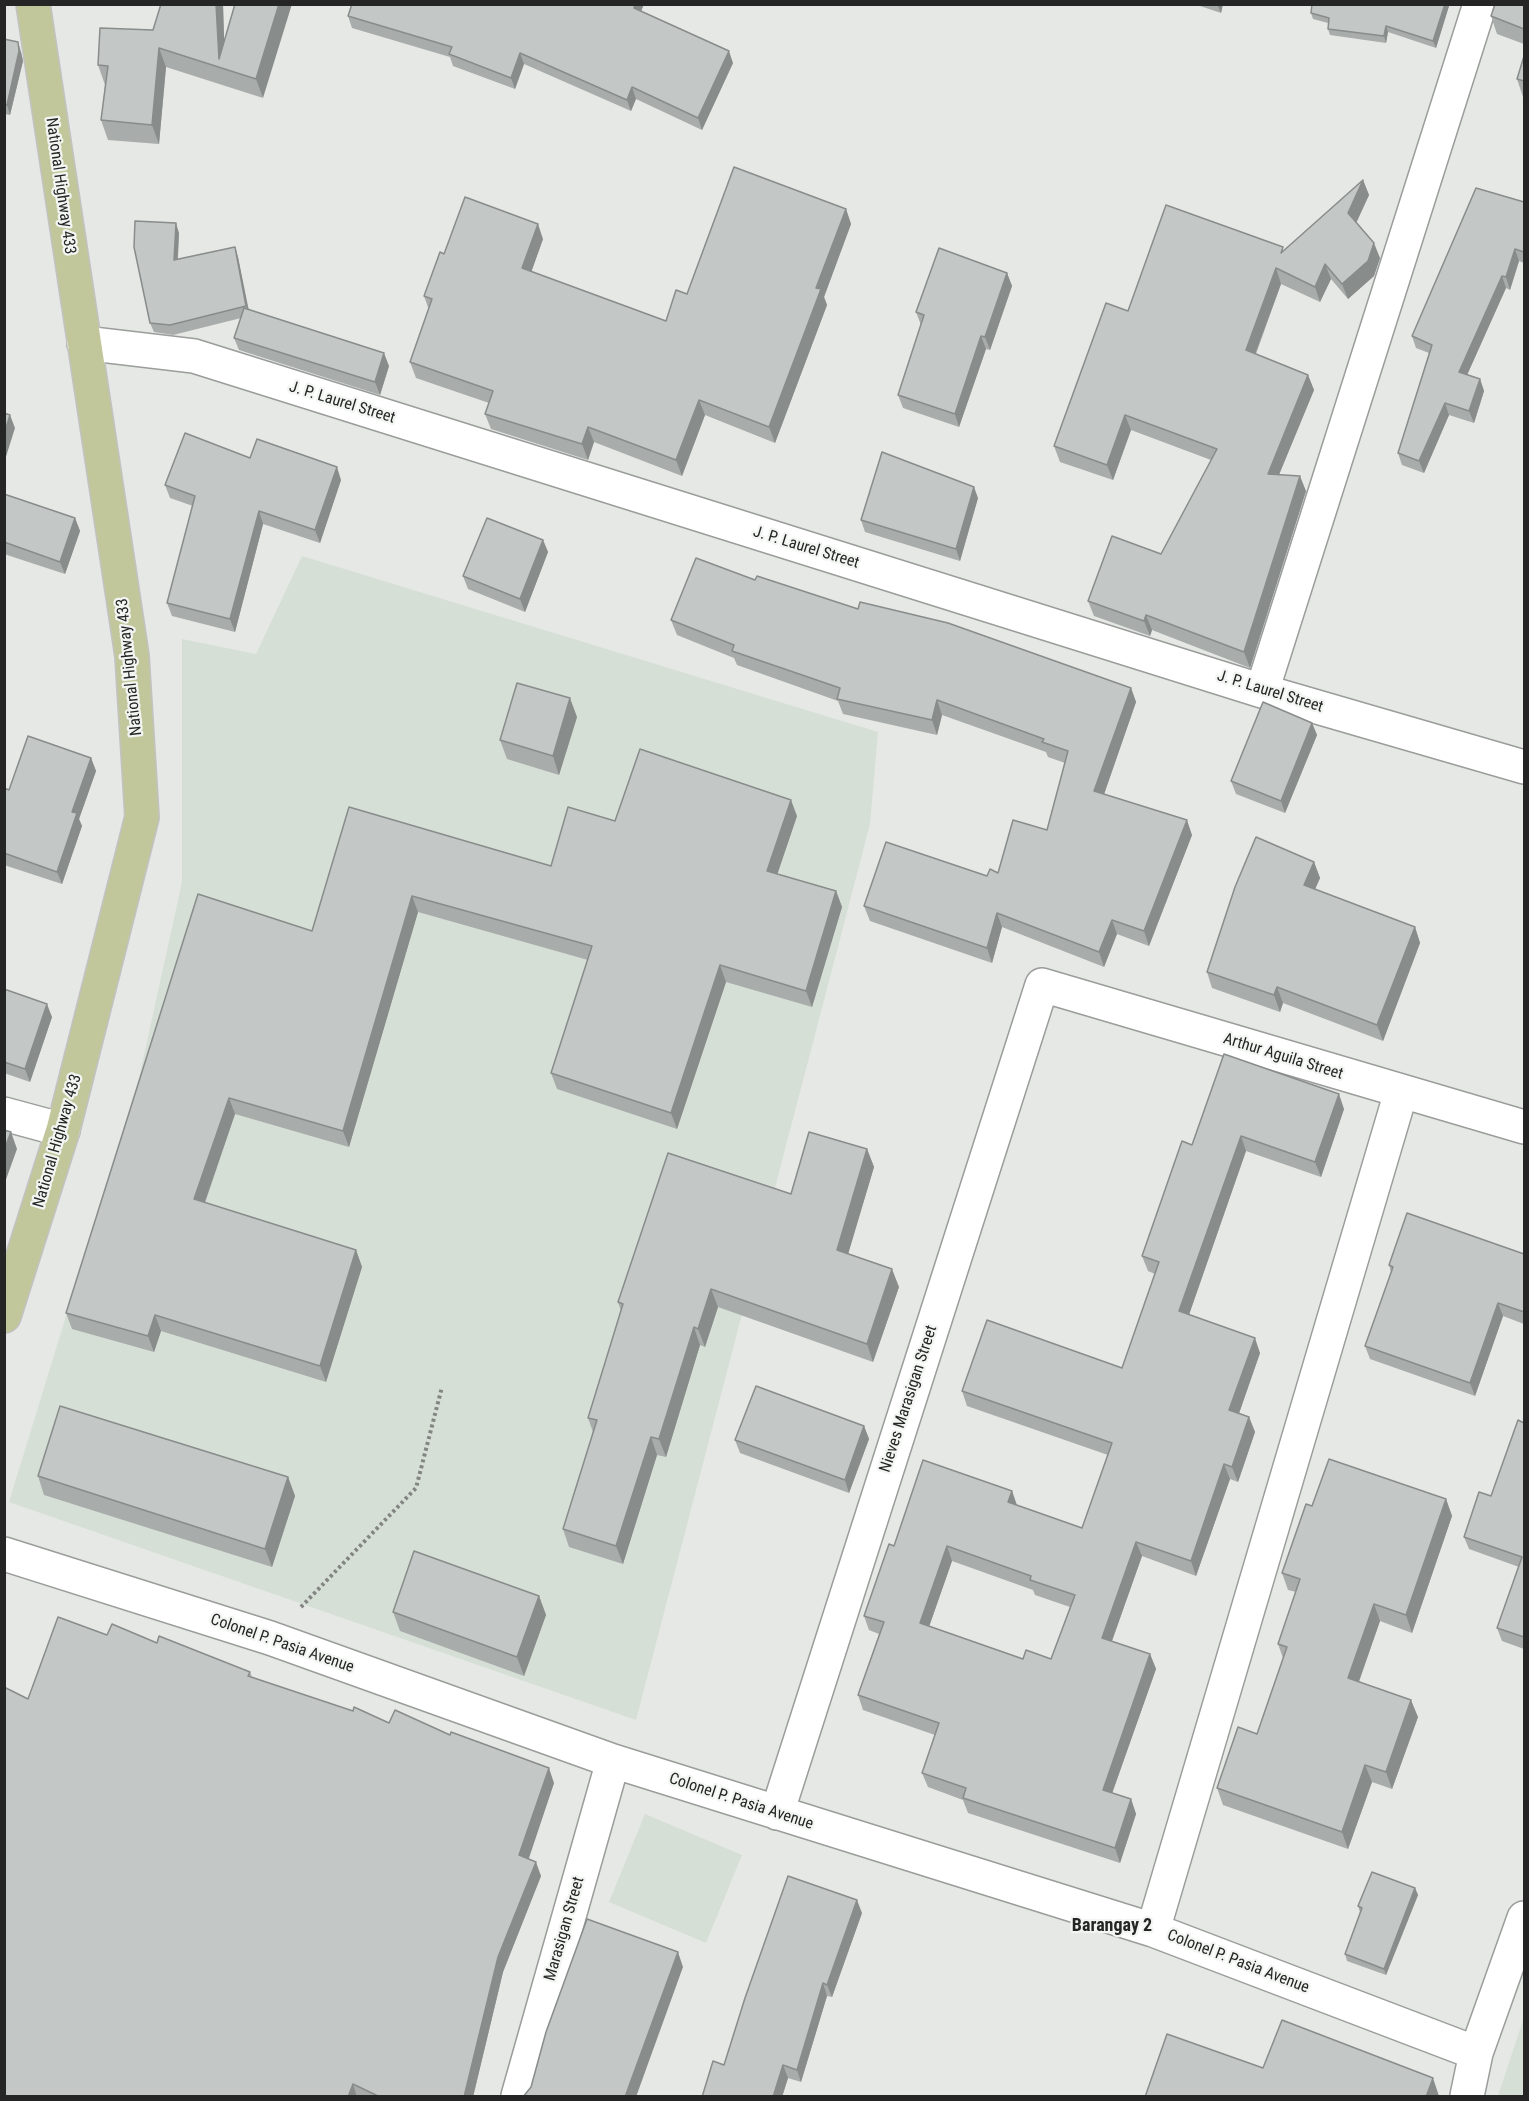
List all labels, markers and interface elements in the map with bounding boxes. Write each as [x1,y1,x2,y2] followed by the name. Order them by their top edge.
[41,116,79,256] street label: National Highway 433
[287,378,397,428] street label: J. P. Laurel Street
[751,523,861,573] street label: J. P. Laurel Street
[113,597,147,737] street label: National Highway 433
[1215,667,1325,717] street label: J. P. Laurel Street
[1221,1030,1345,1084] street label: Arthur Aguila Street
[30,1072,86,1210] street label: National Highway 433
[876,1323,942,1475] street label: Nieves Marasigan Street
[208,1610,356,1678] street label: Colonel P. Pasia Avenue
[666,1770,816,1834] street label: Colonel P. Pasia Avenue
[541,1875,589,1983] street label: Marasigan Street
[1072,1915,1152,1937] district label: Barangay 2
[1164,1926,1312,1998] street label: Colonel P. Pasia Avenue

